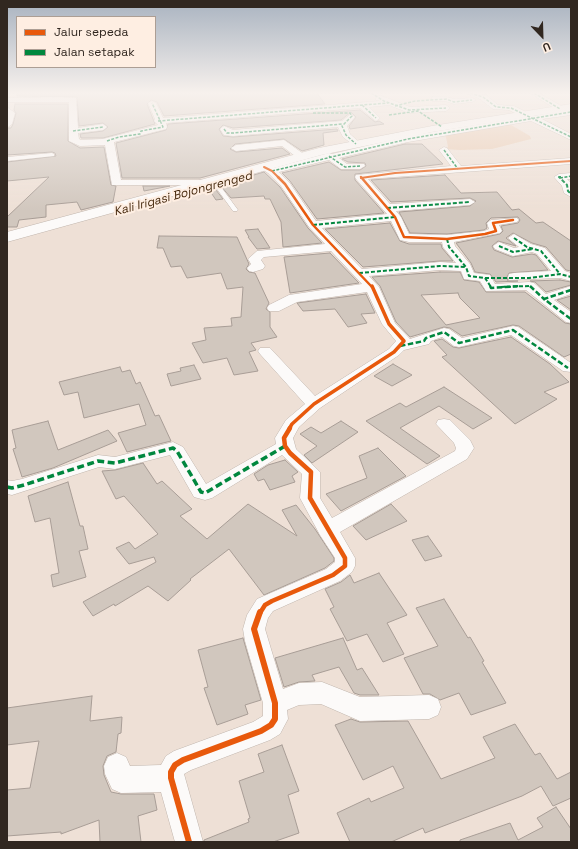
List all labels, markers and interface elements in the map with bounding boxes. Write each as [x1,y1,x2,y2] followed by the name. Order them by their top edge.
[16,16,156,68] legend
[522,16,562,56] north arrow
[54,24,129,40] text: Jalur sepeda
[541,39,553,55] text: U
[54,44,135,60] text: Jalan setapak
[112,169,254,219] water label: Kali Irigasi Bojongrenged

